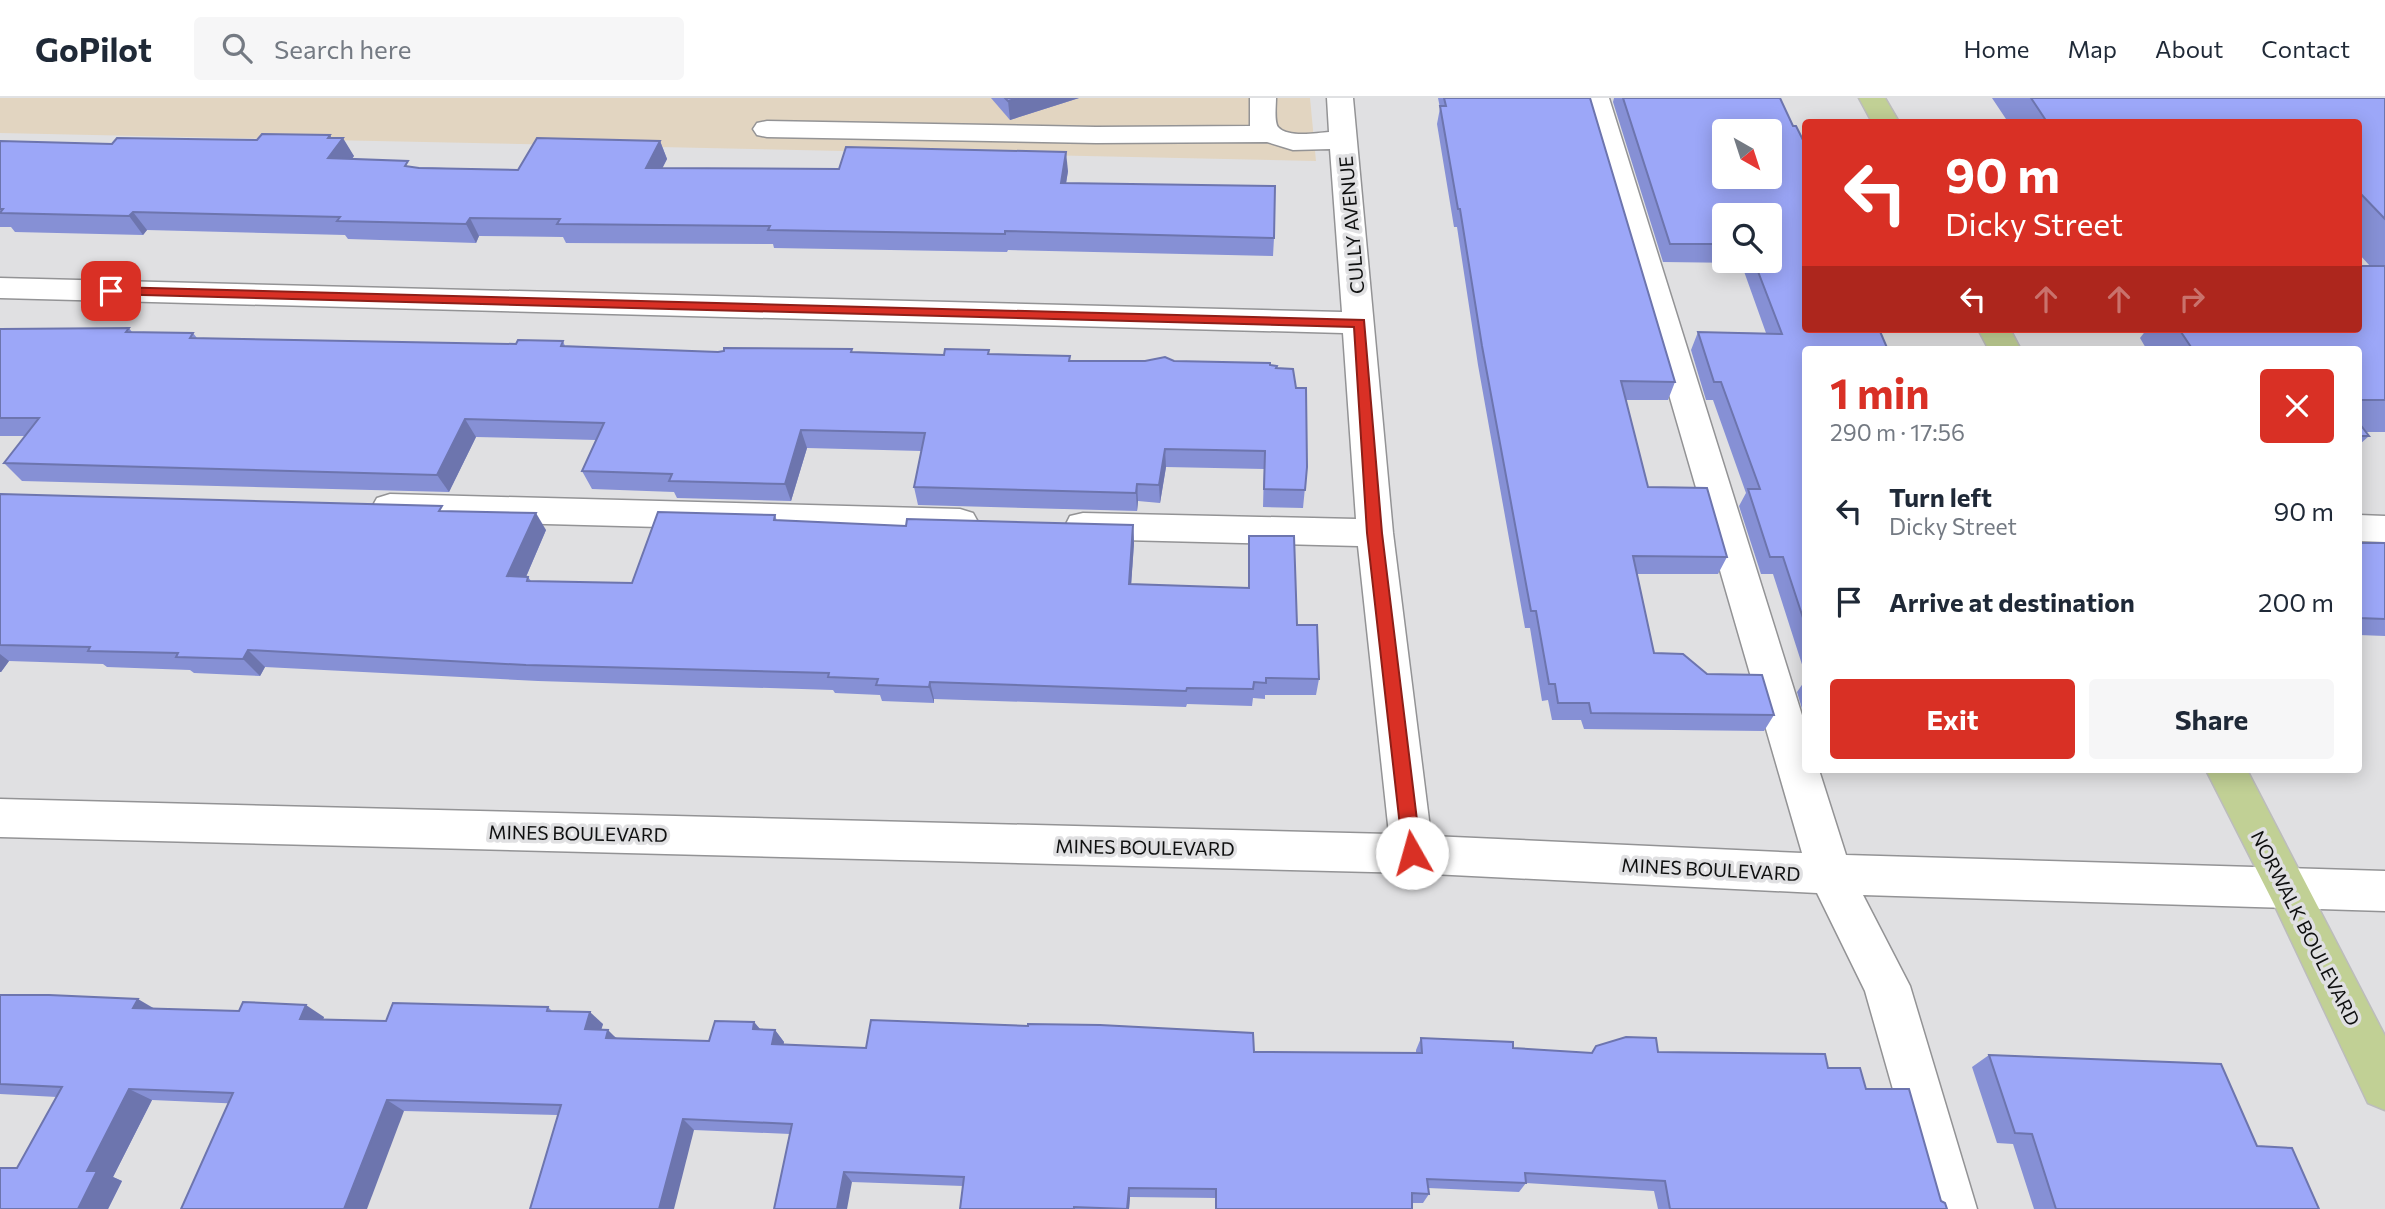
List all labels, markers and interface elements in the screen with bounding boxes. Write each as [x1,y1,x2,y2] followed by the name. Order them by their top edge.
[194,17,684,80] search box
[35,28,152,69] text: GoPilot
[218,29,256,67] icon: search
[274,33,411,64] text: Search here
[1964,34,2030,63] text: Home
[2068,34,2117,63] text: Map
[2155,34,2223,63] text: About
[2261,34,2350,63] text: Contact
[1712,119,1782,189] north arrow
[1712,119,1782,273] map controls
[1945,143,2060,203] text: 90 m
[1830,147,1921,238] icon: left
[1334,155,1368,295] street label: CULLY AVENUE
[1712,203,1782,273] button: search
[1945,203,2123,243] text: Dicky Street
[81,261,141,321] pin
[92,272,130,310] icon: arrive
[1954,280,1992,318] icon: left
[2027,280,2065,318] icon: ahead
[2100,280,2138,318] icon: ahead
[2173,280,2211,318] icon: right
[1830,366,1930,418] text: 1 min
[2260,369,2334,443] button: close
[1830,418,1965,446] text: 290 m · 17:56
[1889,481,1992,512] text: Turn left
[1830,492,1868,530] icon: left
[2274,495,2334,526] text: 90 m
[1889,512,2017,540] text: Dicky Street
[1830,583,1868,621] icon: arrive
[1889,586,2135,617] text: Arrive at destination
[2258,586,2334,617] text: 200 m
[1830,679,2075,759] button: Exit
[2089,679,2334,759] button: Share
[1375,816,1449,890] position arrow
[488,820,668,846] street label: MINES BOULEVARD
[2247,827,2365,1029] street label: NORWALK BOULEVARD
[1055,834,1235,860] street label: MINES BOULEVARD
[1621,853,1801,885] street label: MINES BOULEVARD

